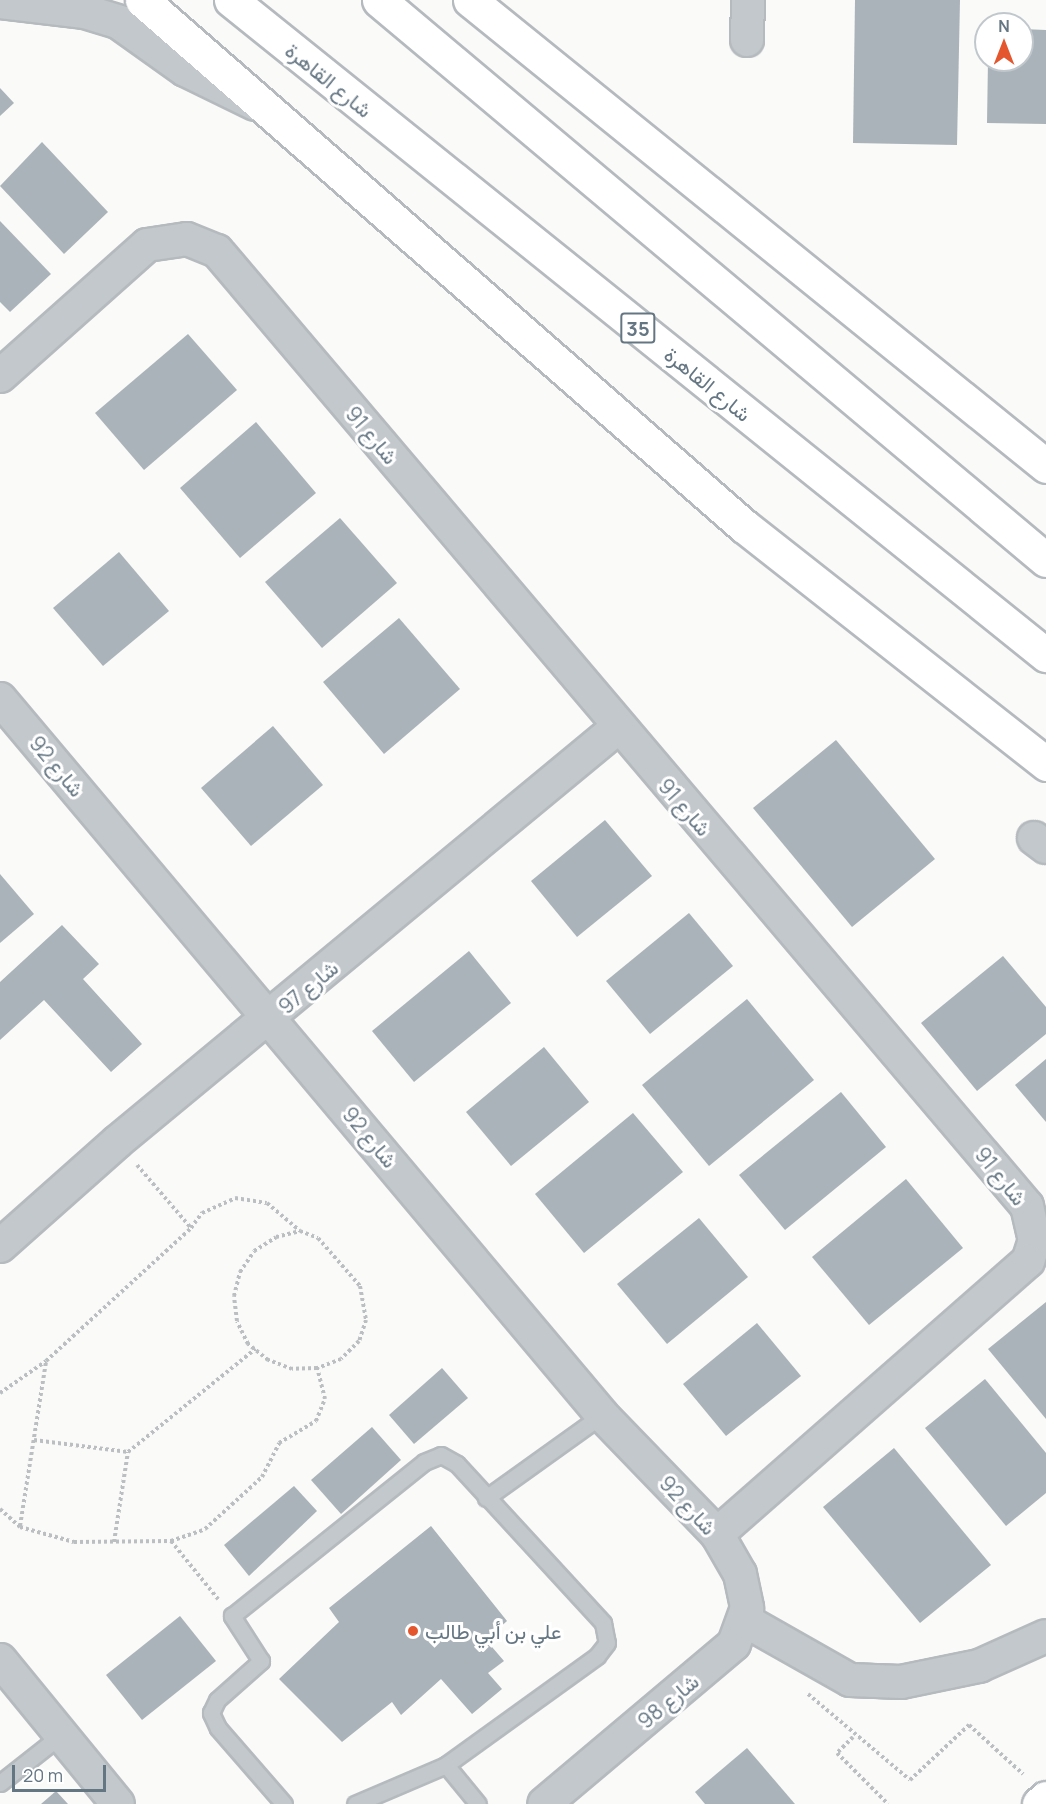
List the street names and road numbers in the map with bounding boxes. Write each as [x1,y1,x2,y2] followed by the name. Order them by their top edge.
[281,37,377,123] street label: شارع القاهرة
[620,311,656,345] road number: 35
[660,341,756,427] street label: شارع القاهرة
[341,401,403,469] street label: شارع 91
[24,731,90,801] street label: شارع 92
[653,773,717,841] street label: شارع 91
[273,955,343,1019] street label: شارع 97
[337,1102,403,1172] street label: شارع 92
[970,1142,1032,1210] street label: شارع 91
[654,1470,722,1540] street label: شارع 92
[632,1668,704,1734] street label: شارع 98

